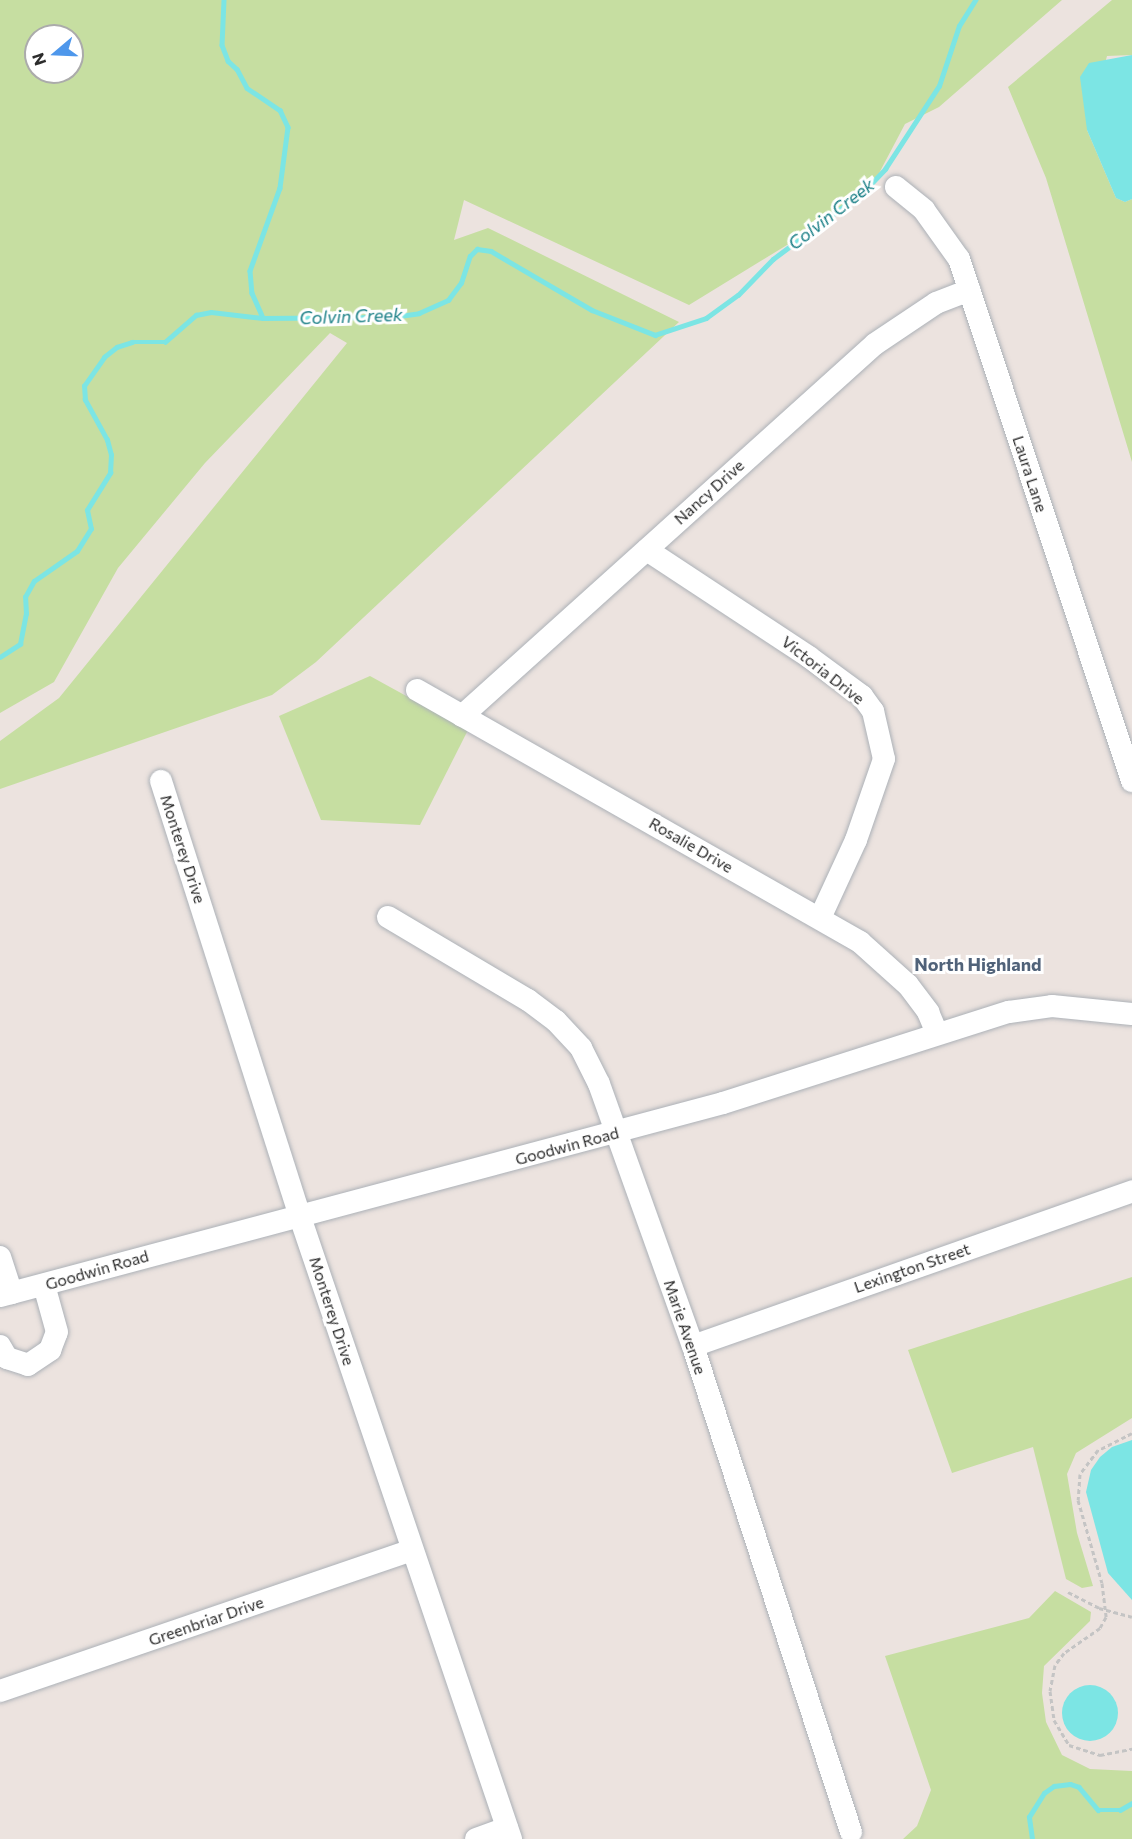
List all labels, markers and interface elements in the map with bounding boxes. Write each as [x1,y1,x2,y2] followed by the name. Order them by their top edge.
[24,24,84,84] north arrow
[27,51,49,68] text: N
[784,174,878,254] water label: Colvin Creek
[299,303,403,329] water label: Colvin Creek
[1009,433,1051,515] street label: Laura Lane
[670,456,748,528] street label: Nancy Drive
[778,632,868,708] street label: Victoria Drive
[156,792,210,906] street label: Monterey Drive
[646,813,736,877] street label: Rosalie Drive
[914,953,1042,975] district label: North Highland
[513,1123,621,1169] street label: Goodwin Road
[851,1239,973,1297] street label: Lexington Street
[43,1246,151,1294] street label: Goodwin Road
[305,1254,359,1368] street label: Monterey Drive
[660,1277,710,1377] street label: Marie Avenue
[146,1592,266,1650] street label: Greenbriar Drive

